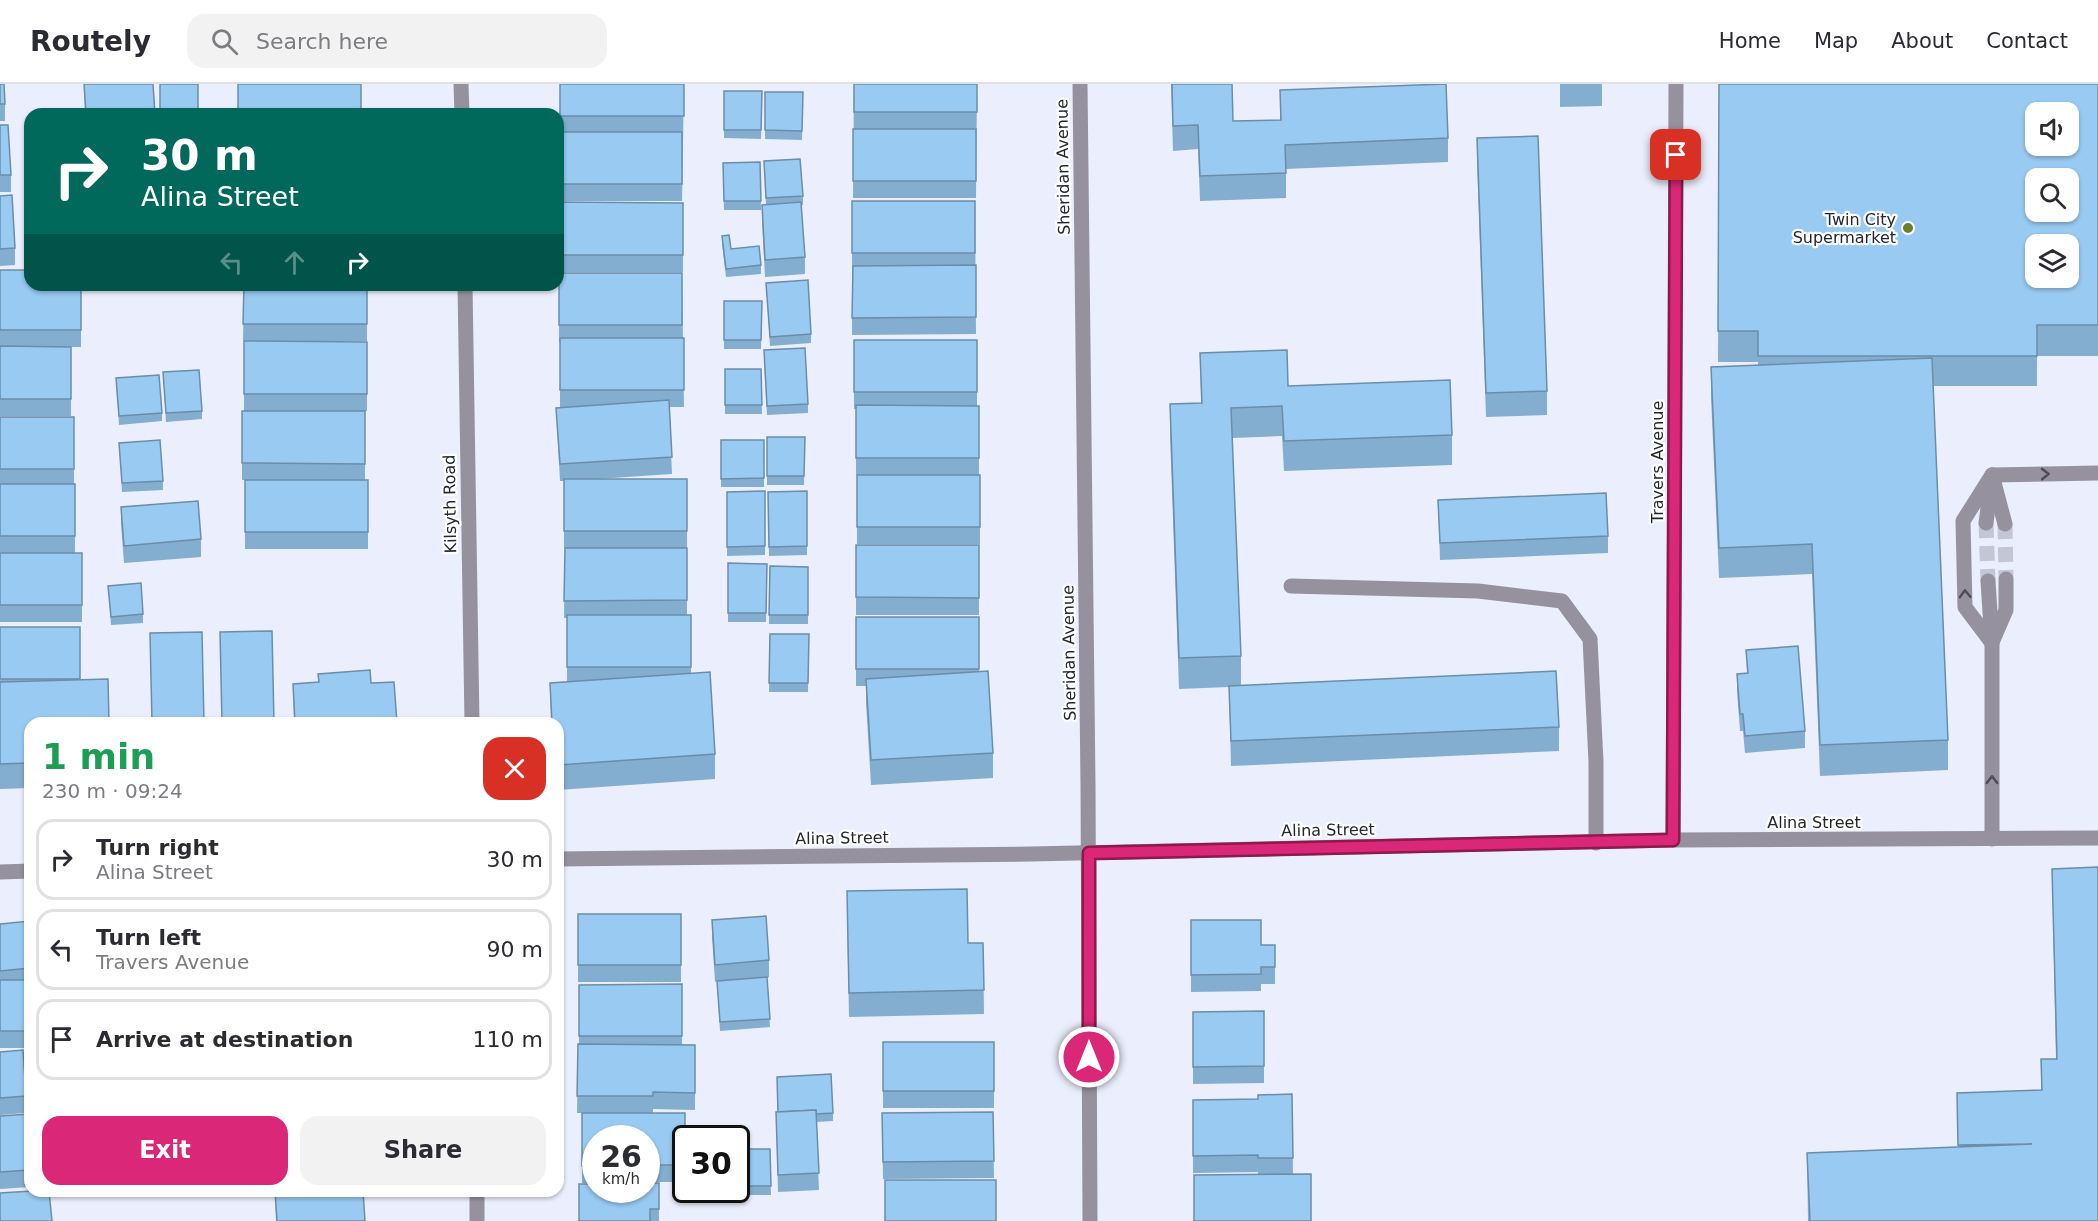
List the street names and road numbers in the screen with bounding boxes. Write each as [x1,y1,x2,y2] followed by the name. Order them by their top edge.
[1052,99,1074,235] street label: Sheridan Avenue
[1648,401,1667,524] street label: Travers Avenue
[440,454,460,554] street label: Kilsyth Road
[1058,585,1080,721] street label: Sheridan Avenue
[1767,813,1861,832] street label: Alina Street
[1281,820,1375,840] street label: Alina Street
[795,828,889,848] street label: Alina Street

